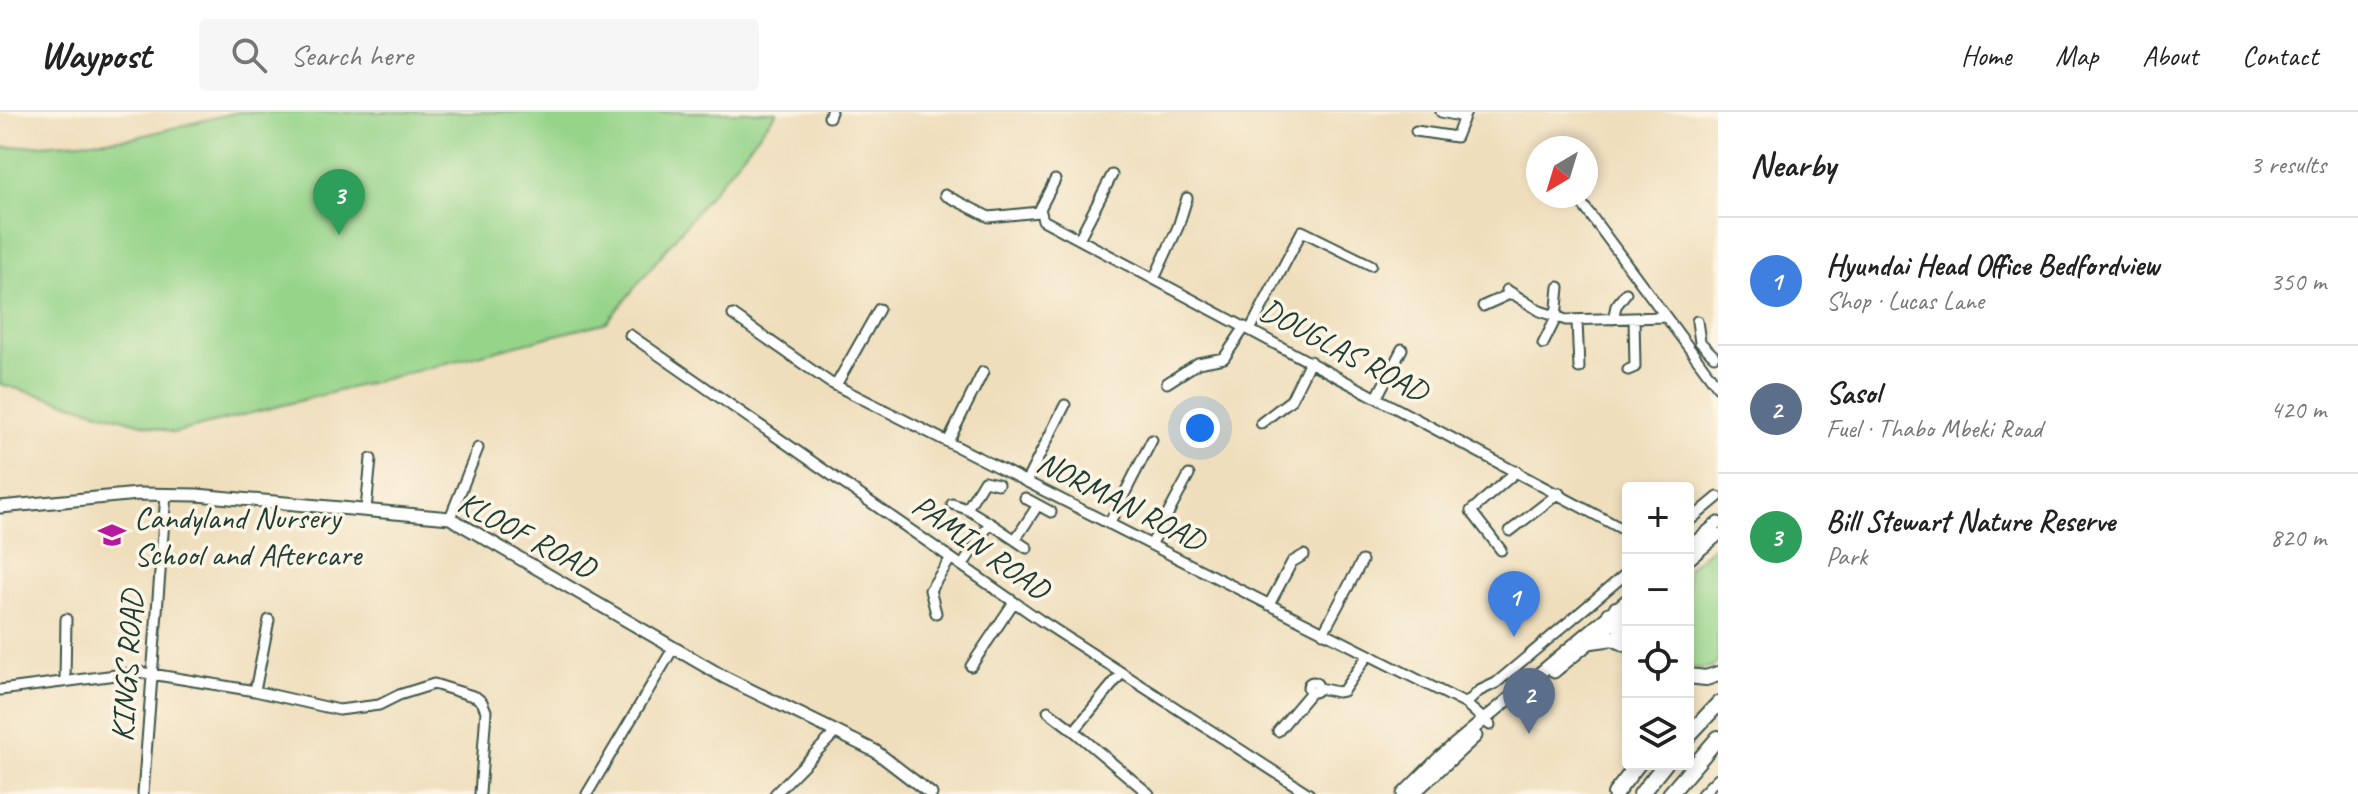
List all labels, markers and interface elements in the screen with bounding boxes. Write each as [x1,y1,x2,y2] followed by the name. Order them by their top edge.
[199,19,759,91] search box
[40,32,151,79] text: Waypost
[227,33,271,77] icon: search
[291,36,413,74] text: Search here
[1961,38,2011,73] text: Home
[2055,38,2098,73] text: Map
[2142,38,2198,73] text: About
[2242,38,2318,73] text: Contact
[1526,136,1598,208] north arrow
[1750,143,1836,186] text: Nearby
[2250,148,2326,181] text: 3 results
[313,169,365,235] pin: 3
[1826,246,2159,284] text: Hyundai Head Office Bedfordview
[1770,265,1782,298] text: 1
[2270,265,2326,298] text: 350 m
[1826,284,1984,317] text: Shop · Lucas Lane
[1253,289,1437,412] street label: DOUGLAS ROAD
[1826,374,1881,412] text: Sasol
[1770,393,1782,426] text: 2
[2270,393,2326,426] text: 420 m
[1180,408,1220,448] your location
[1826,412,2042,445] text: Fuel · Thabo Mbeki Road
[1030,441,1214,562] street label: NORMAN ROAD
[451,482,605,590] street label: KLOOF ROAD
[1622,482,1694,770] map controls
[1622,482,1694,554] button: +
[904,485,1060,611] street label: PAMIN ROAD
[134,497,364,575] place label: Candyland Nursery School and Aftercare
[1826,502,2115,540] text: Bill Stewart Nature Reserve
[97,520,127,550] school or university icon: Candyland Nursery School and Aftercare
[1770,521,1782,554] text: 3
[2270,521,2326,554] text: 820 m
[1826,540,1867,573] text: Park
[1622,554,1694,626] button: −
[1488,571,1540,637] pin: 1
[101,587,153,743] street label: KINGS ROAD
[1622,626,1694,698] button: locate
[1503,668,1555,734] pin: 2
[1622,698,1694,770] button: layers

